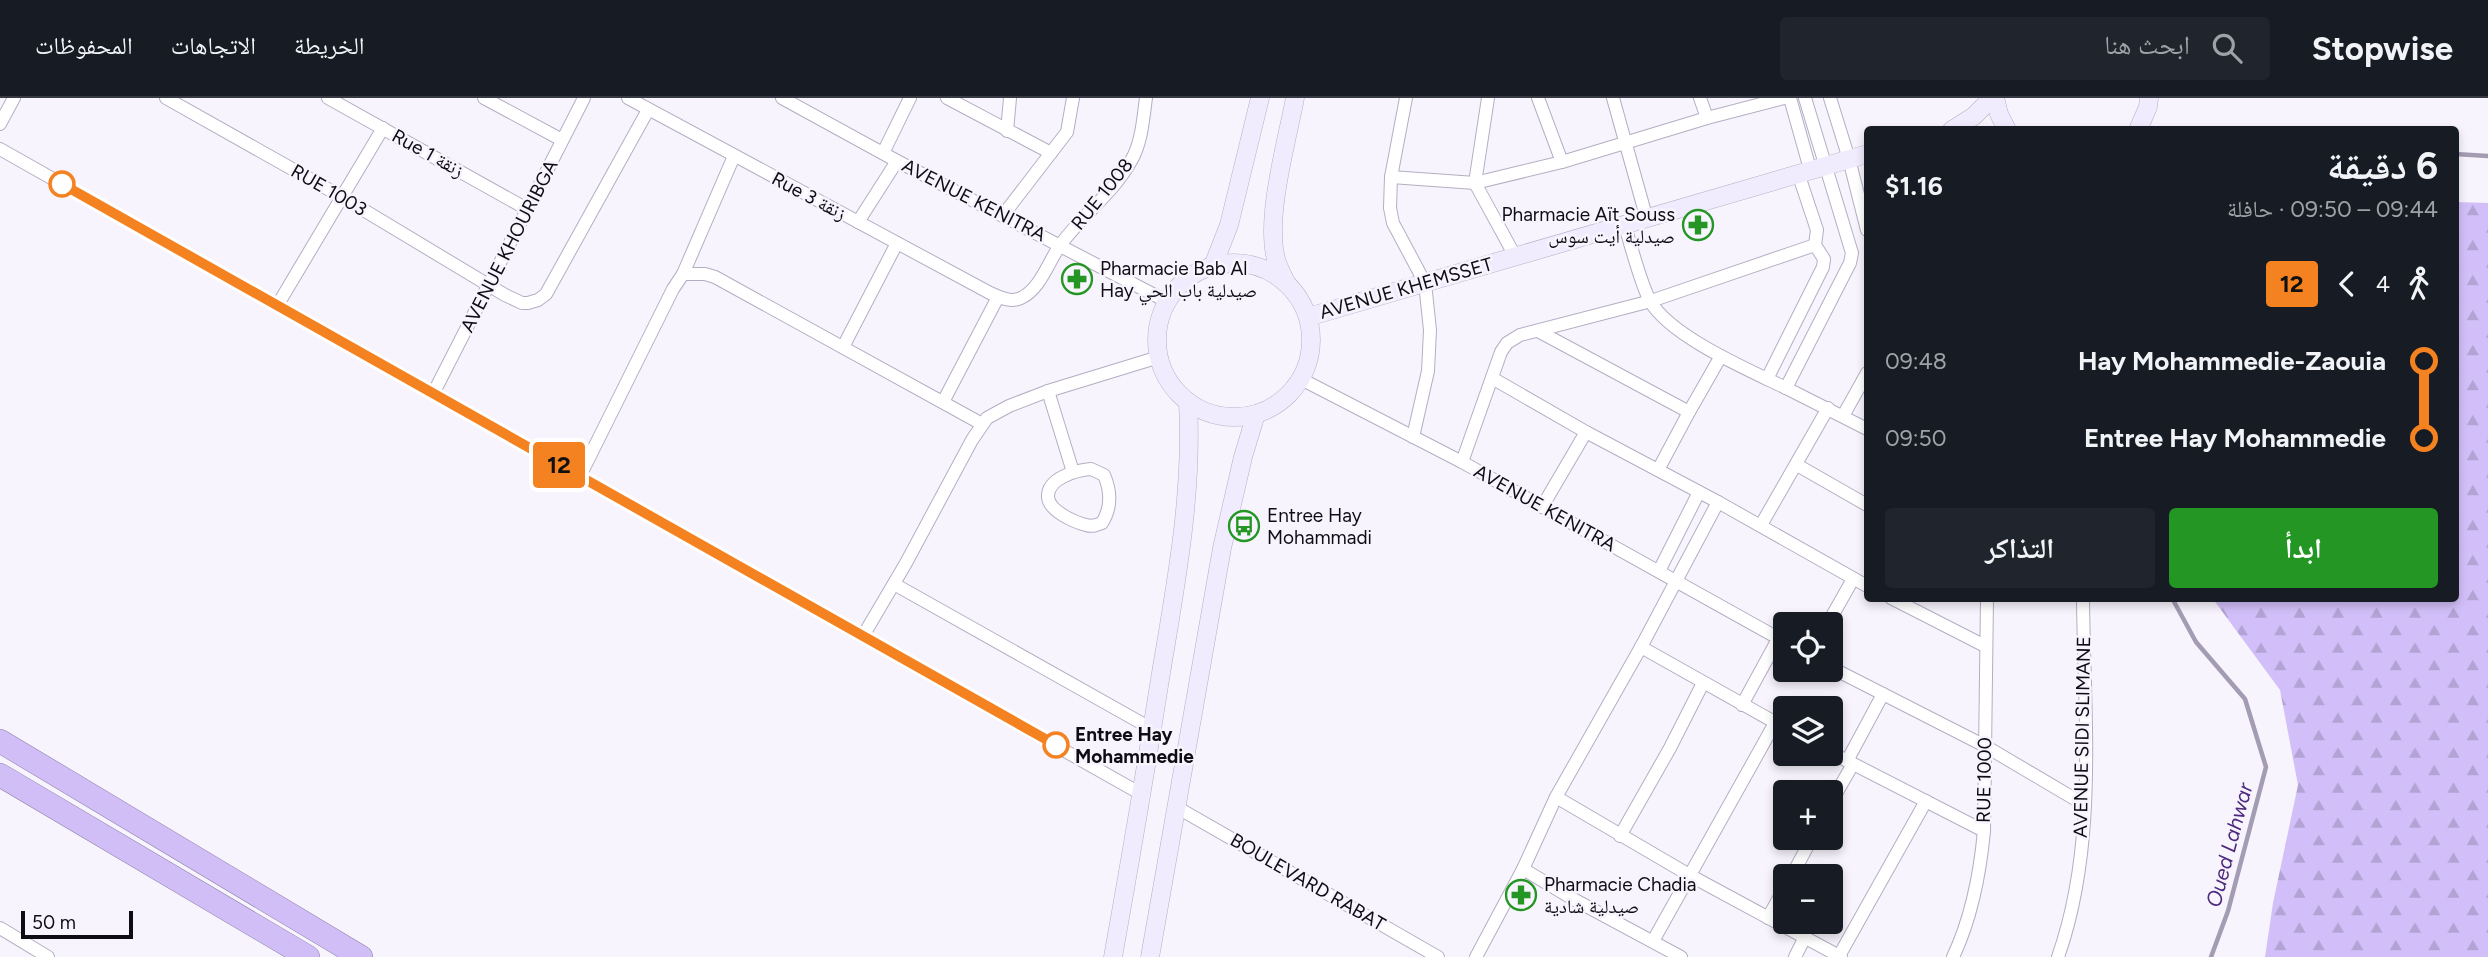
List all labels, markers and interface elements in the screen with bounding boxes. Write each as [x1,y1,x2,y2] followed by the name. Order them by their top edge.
[1780,17,2270,80] search box
[2104,29,2190,61] text: ابحث هنا
[2208,29,2246,67] icon: search
[2312,29,2453,68] text: Stopwise
[35,31,133,60] text: المحفوظات
[171,31,256,60] text: الاتجاهات
[294,31,365,60] text: الخريطة
[388,124,468,182] street label: Rue 1 زنقة
[2327,143,2438,189] text: 6 دقيقة
[898,154,1050,246] street label: AVENUE KENITRA
[1066,154,1138,234] street label: RUE 1008
[456,156,563,336] street label: AVENUE KHOURIBGA
[287,159,371,221] street label: RUE 1003
[768,167,850,225] street label: Rue 3 زنقة
[1885,170,1943,202] text: $1.16
[49,171,75,197] unlabelled marker
[2227,195,2438,223] text: 09:44 – 09:50 · حافلة
[1502,203,1675,248] place label: Pharmacie Aït Souss صيدلية أيت سوس
[1681,208,1715,242] pharmacy icon: Pharmacie Aït Souss صيدلية أيت سوس
[1317,252,1496,324] street label: AVENUE KHEMSSET
[1100,257,1257,305] place label: Pharmacie Bab Al Hay صيدلية باب الحي
[1060,262,1094,296] pharmacy icon: Pharmacie Bab Al Hay صيدلية باب الحي
[2328,265,2366,303] icon: back
[2400,265,2438,303] icon: walk
[2280,269,2304,298] text: 12
[2376,270,2390,298] text: 4
[2078,345,2386,377] text: Hay Mohammedie-Zaouia
[1885,347,1947,375] text: 09:48
[2084,422,2386,454] text: Entree Hay Mohammedie
[1885,424,1947,452] text: 09:50
[528,442,590,488] line badge: 12
[547,450,571,479] text: 12
[1470,460,1620,557] street label: AVENUE KENITRA
[1267,504,1372,549] place label: Entree Hay Mohammadi
[1885,508,2155,588] button: التذاكر
[2169,508,2438,588] button: ابدأ
[1227,509,1261,543] bus stop icon: Entree Hay Mohammadi
[1773,612,1843,934] map controls
[1773,612,1843,682] button: locate
[2069,636,2095,838] street label: AVENUE SIDI SLIMANE
[1773,696,1843,766] button: layers
[1075,723,1194,768] place label: Entree Hay Mohammedie
[1043,732,1069,758] marker: Entree Hay Mohammedie
[1972,737,1996,823] street label: RUE 1000
[2200,779,2258,910] water label: Oued Lahwar
[1773,780,1843,850] button: +
[1226,828,1390,936] street label: BOULEVARD RABAT
[1773,864,1843,934] button: −
[1544,873,1697,918] place label: Pharmacie Chadia صيدلية شادية
[1504,878,1538,912] pharmacy icon: Pharmacie Chadia صيدلية شادية
[21,908,133,940] scale bar
[32,911,76,934] text: 50 m

